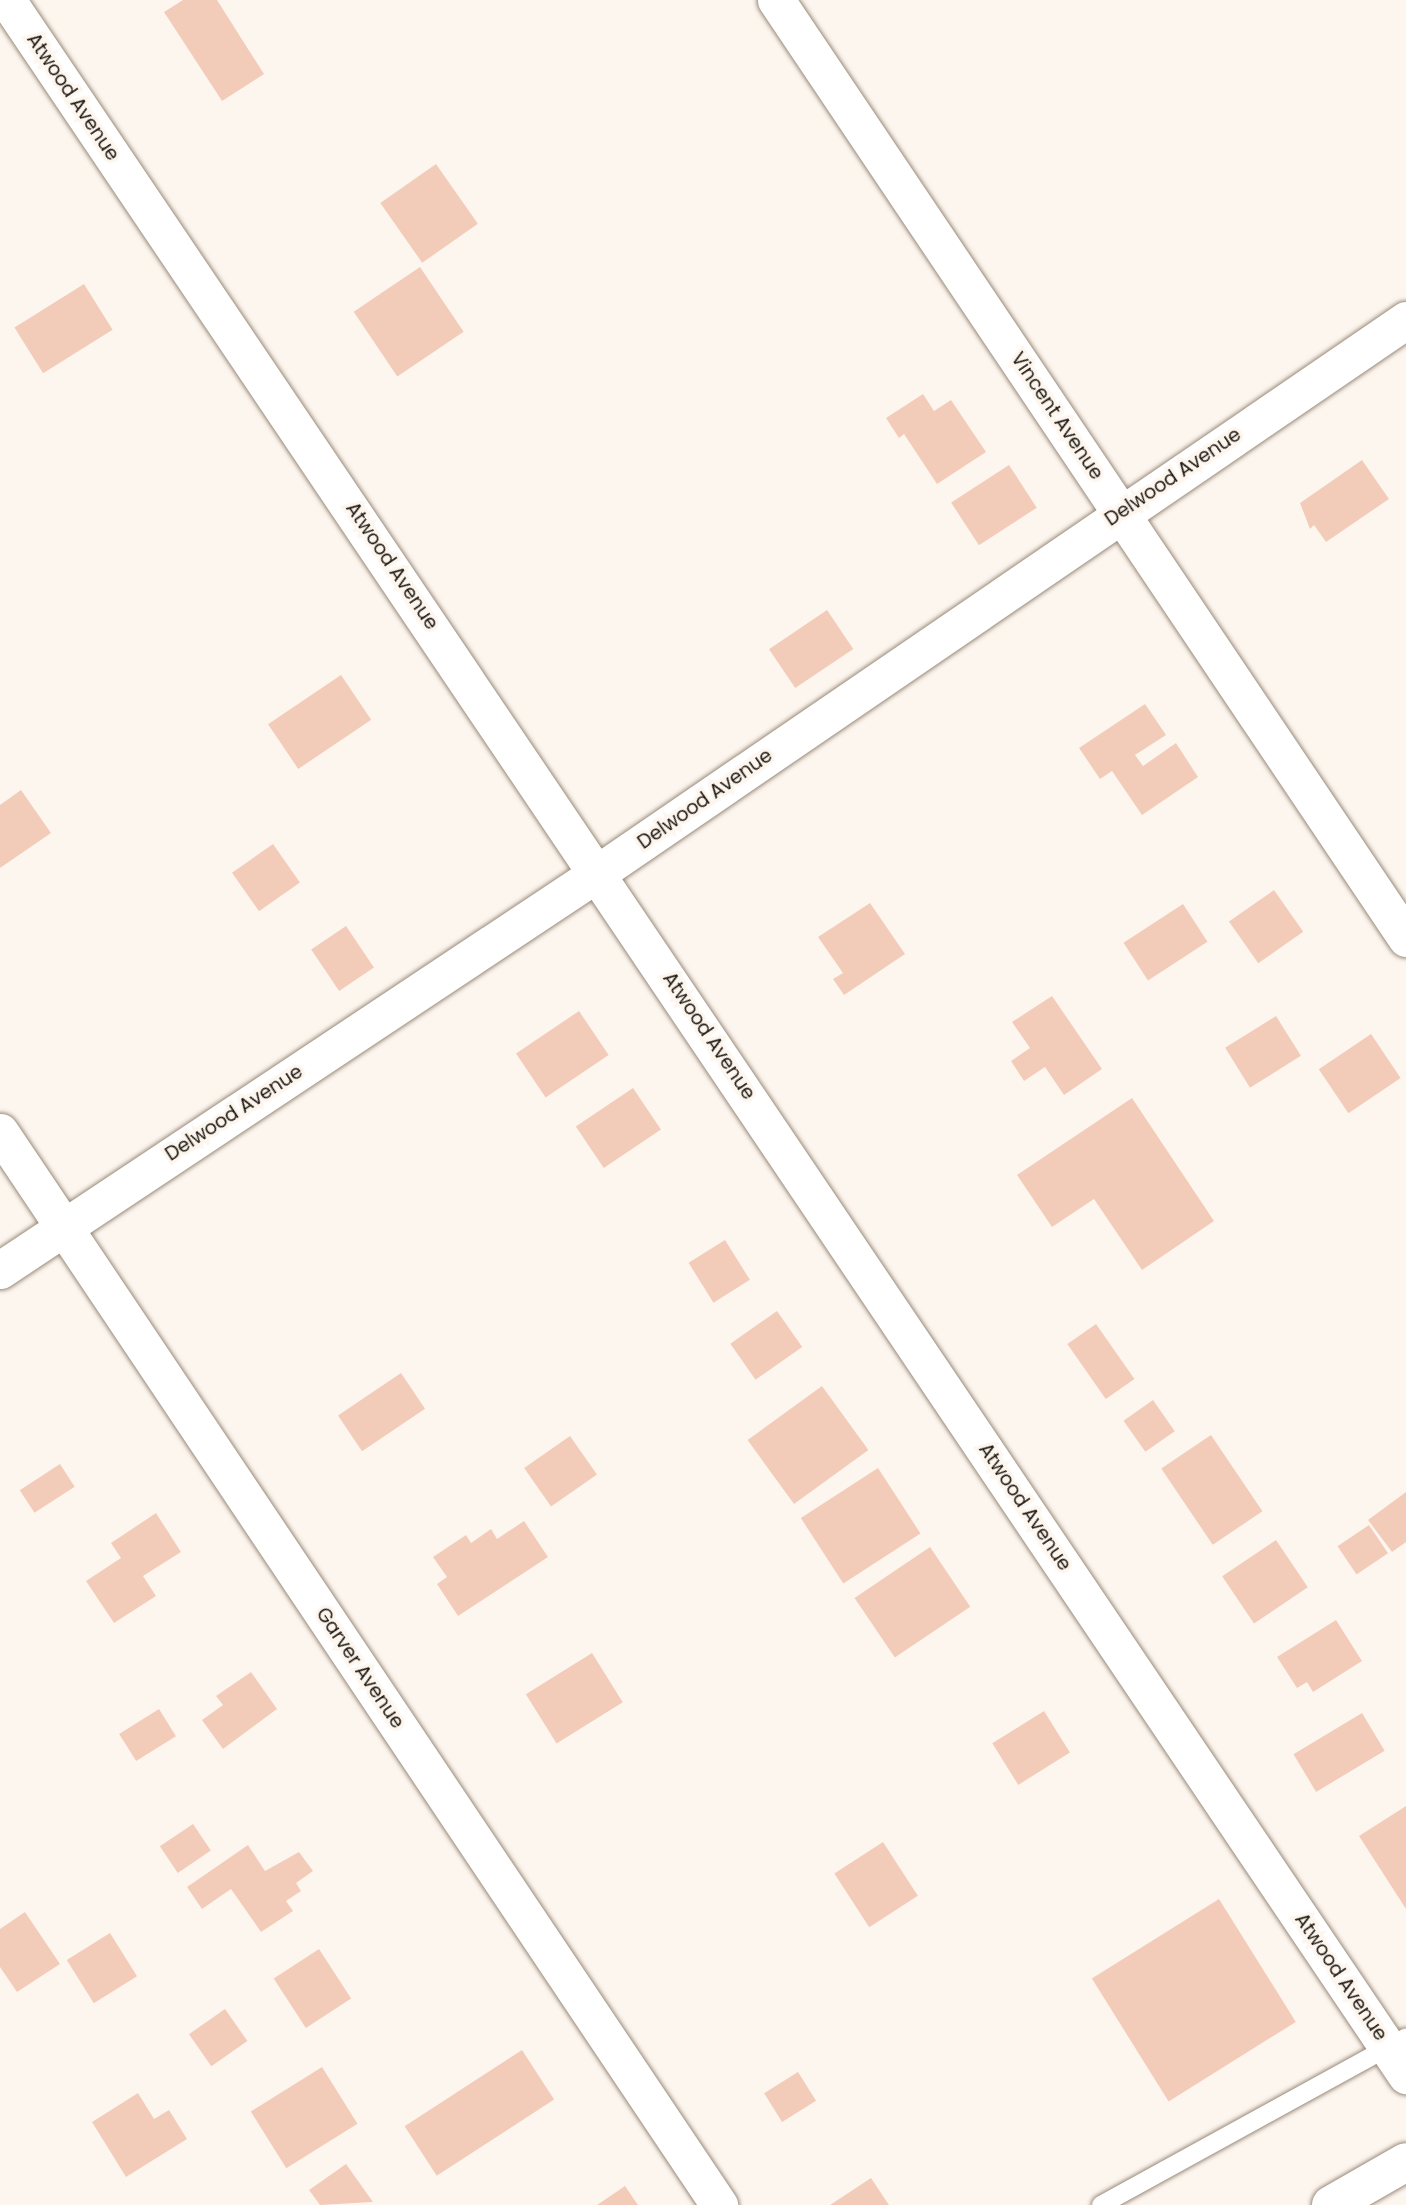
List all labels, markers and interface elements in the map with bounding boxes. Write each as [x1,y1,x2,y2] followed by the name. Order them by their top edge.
[22,29,124,165] street label: Atwood Avenue
[1006,348,1108,484] street label: Vincent Avenue
[1101,423,1245,531] street label: Delwood Avenue
[341,498,443,634] street label: Atwood Avenue
[633,744,777,854] street label: Delwood Avenue
[658,968,760,1104] street label: Atwood Avenue
[161,1060,307,1166] street label: Delwood Avenue
[974,1439,1076,1575] street label: Atwood Avenue
[311,1603,409,1733] street label: Garver Avenue
[1290,1909,1392,2045] street label: Atwood Avenue

